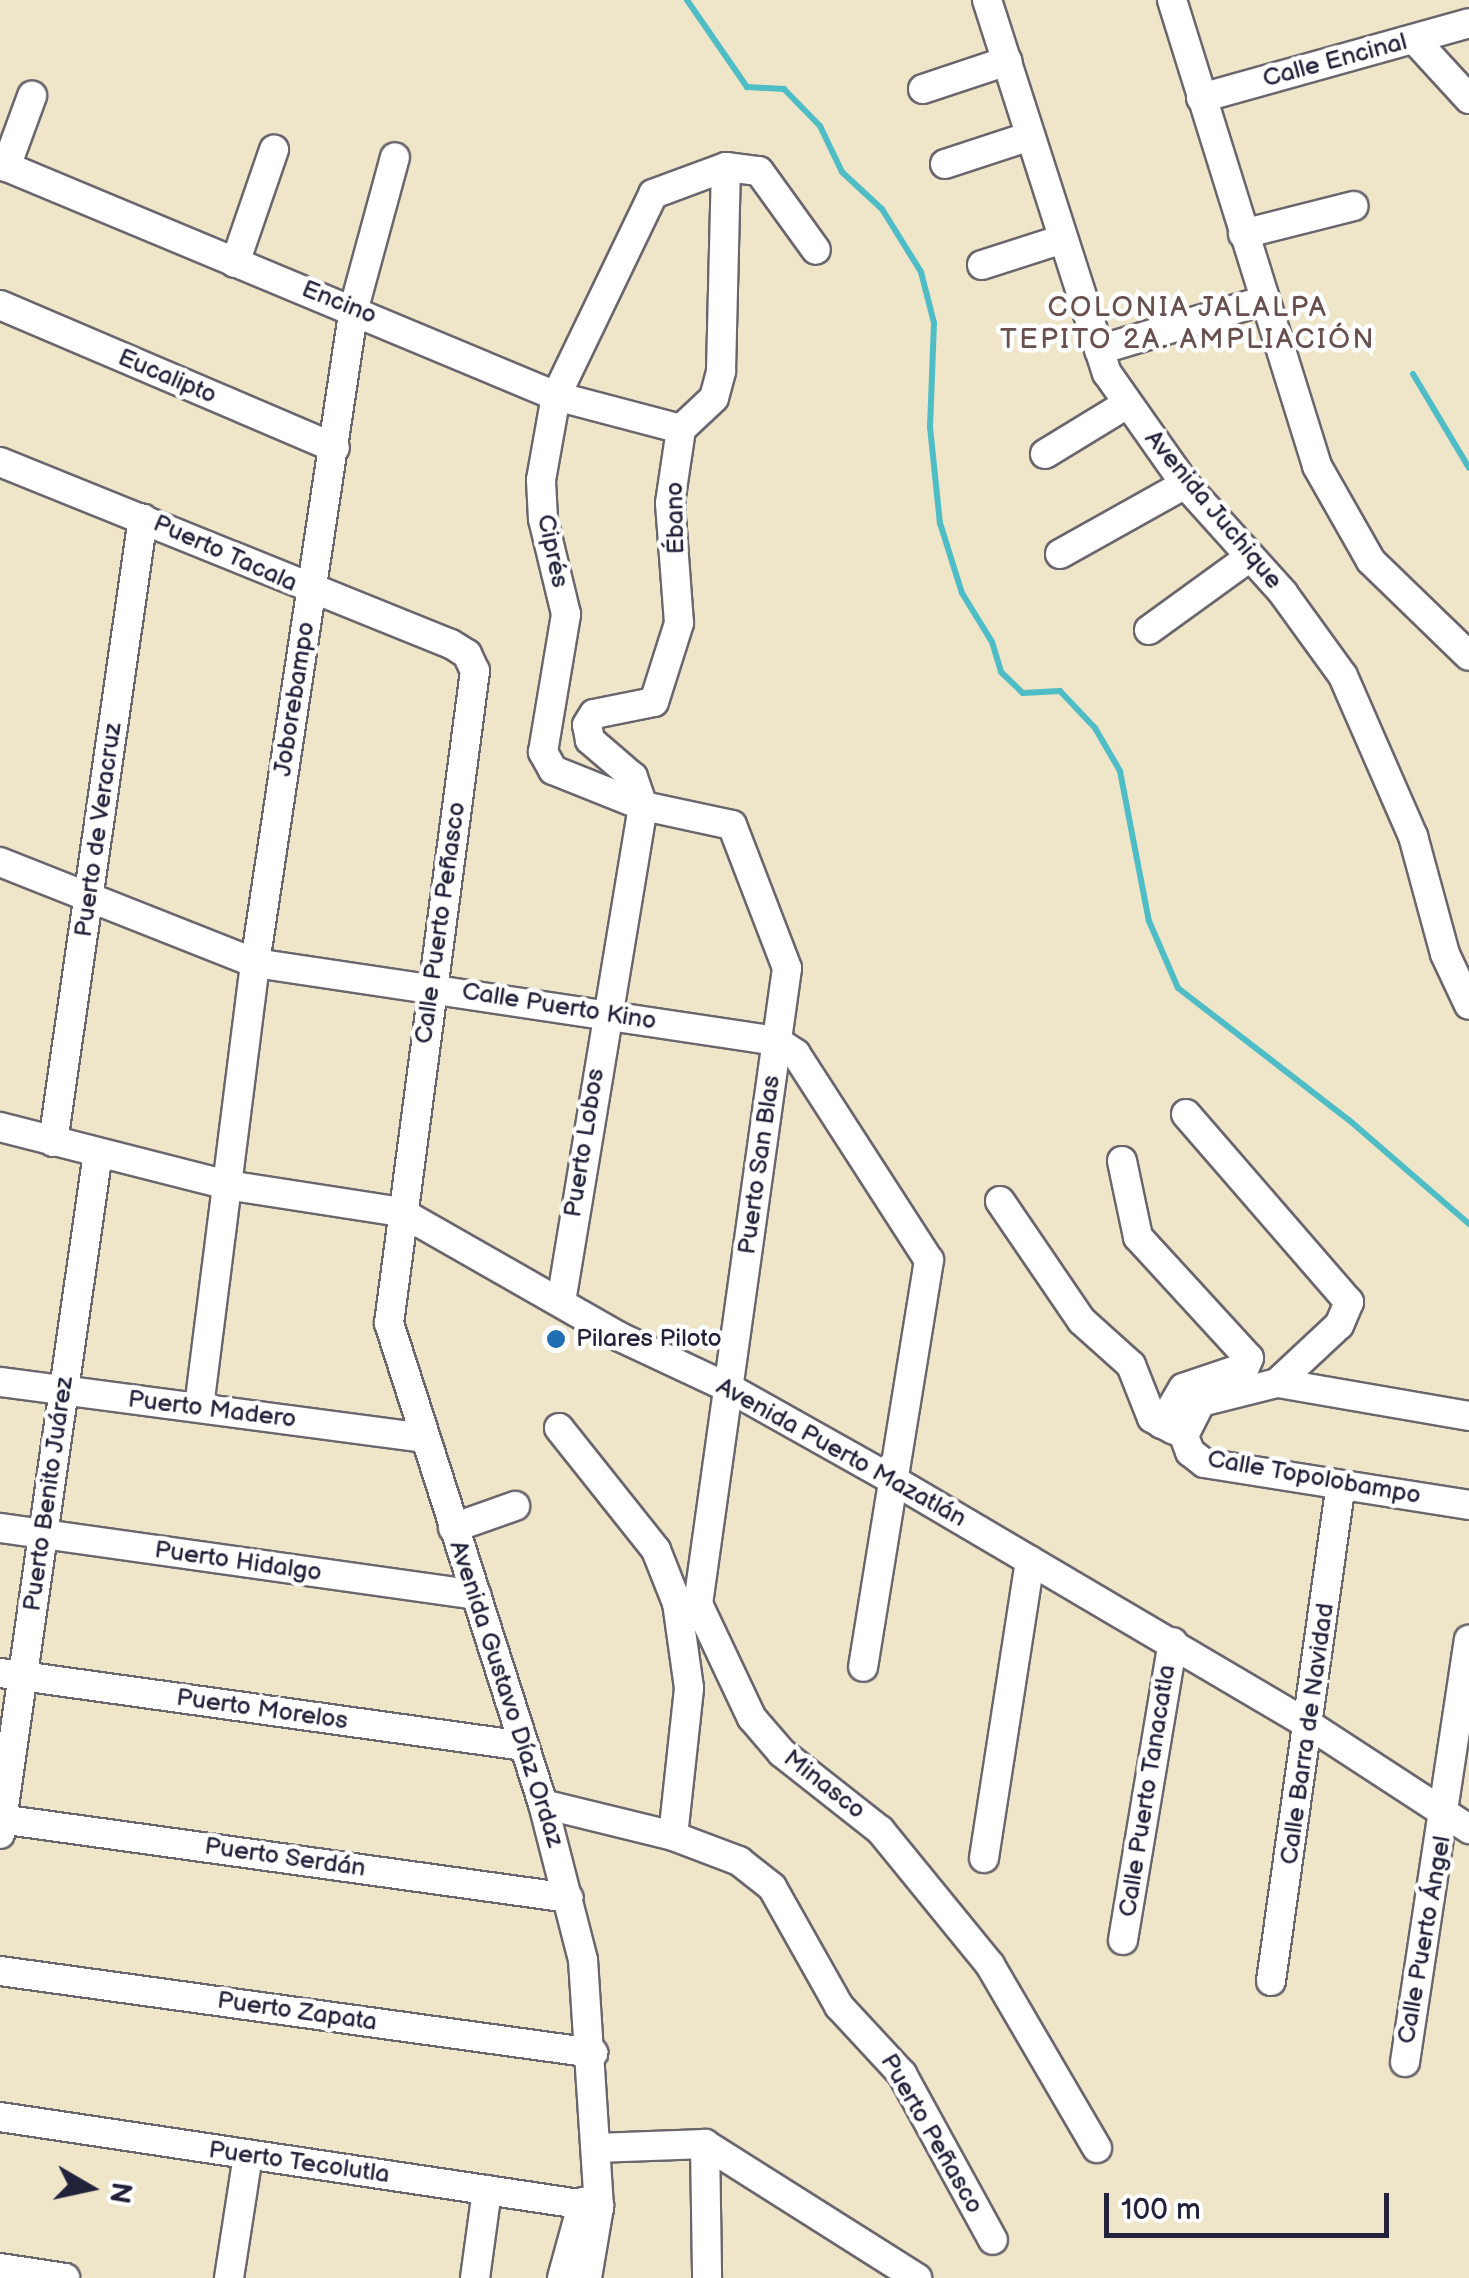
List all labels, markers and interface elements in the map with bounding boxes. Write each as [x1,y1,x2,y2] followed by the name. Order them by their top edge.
[1260,27,1410,95] street label: Calle Encinal
[297,274,381,332] street label: Encino
[1000,291,1376,357] district label: COLONIA JALALPA TEPITO 2A. AMPLIACIÓN
[113,343,221,411] street label: Eucalipto
[1137,424,1289,596] street label: Avenida Juchique
[660,482,692,554] street label: Ébano
[148,509,302,599] street label: Puerto Tacala
[530,512,574,590] street label: Ciprés
[268,620,322,778] street label: Joborebampo
[69,721,129,939] street label: Puerto de Veracruz
[409,800,473,1046] street label: Calle Puerto Peñasco
[460,977,658,1037] street label: Calle Puerto Kino
[558,1067,612,1219] street label: Puerto Lobos
[733,1073,787,1257] street label: Puerto San Blas
[576,1324,722,1354] place label: Pilares Piloto
[545,1328,567,1350] marker: Pilares Piloto
[711,1372,971,1534] street label: Avenida Puerto Mazatlán
[18,1374,80,1614] street label: Puerto Benito Juárez
[126,1385,298,1435] street label: Puerto Madero
[1205,1444,1423,1512] street label: Calle Topolobampo
[153,1535,323,1589] street label: Puerto Hidalgo
[442,1537,570,1851] street label: Avenida Gustavo Díaz Ordaz
[1275,1601,1341,1867] street label: Calle Barra de Navidad
[1113,1662,1183,1920] street label: Calle Puerto Tanacatla
[174,1683,350,1737] street label: Puerto Morelos
[777,1744,871,1826] street label: Minasco
[202,1832,368,1884] street label: Puerto Serdán
[1392,1834,1458,2046] street label: Calle Puerto Ángel
[215,1986,379,2038] street label: Puerto Zapata
[873,2049,989,2219] street label: Puerto Peñasco
[206,2135,392,2191] street label: Puerto Tecolutla
[40,2138,140,2238] north arrow
[1109,2173,1394,2235] scale bar
[102,2180,138,2206] text: N
[1121,2192,1201,2228] text: 100 m

